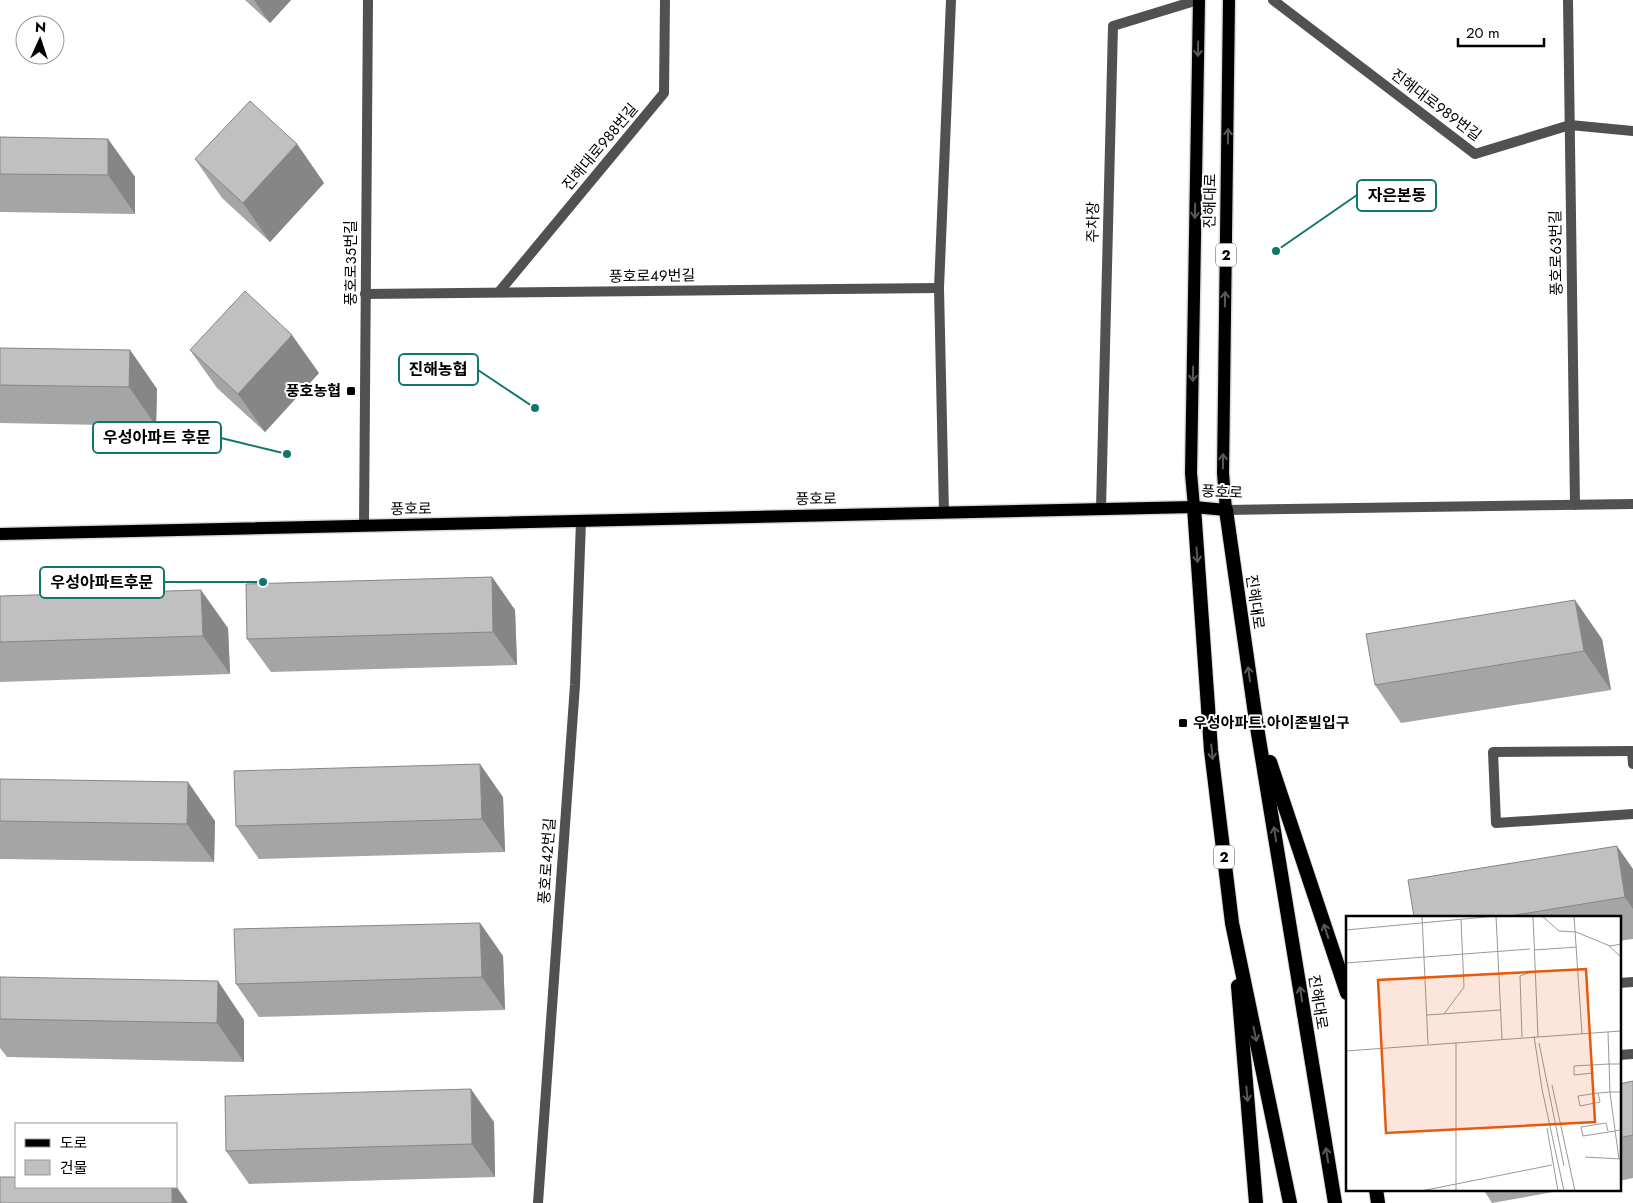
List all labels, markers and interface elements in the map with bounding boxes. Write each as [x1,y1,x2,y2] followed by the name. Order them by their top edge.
[15,15,65,65] north arrow
[1458,15,1544,47] scale bar
[35,17,47,37] text: N
[1466,22,1500,44] text: 20 m
[1193,40,1203,56] one-way arrow
[1386,64,1486,146] street label: 진해대로989번길
[557,99,643,195] street label: 진해대로988번길
[1223,128,1232,144] one-way arrow
[1199,173,1221,229] street label: 진해대로
[1357,180,1436,211] callout: 자은본동
[1368,184,1426,207] text: 자은본동
[1082,201,1104,243] street label: 주차장
[1190,202,1200,219] one-way arrow
[1544,210,1568,296] street label: 풍호로63번길
[340,220,362,306] street label: 풍호로35번길
[1216,244,1236,266] road number: 2
[609,264,695,288] street label: 풍호로49번길
[1221,291,1230,307] one-way arrow
[399,354,478,385] callout: 진해농협
[409,358,467,381] text: 진해농협
[1188,365,1197,381] one-way arrow
[286,380,341,402] place label: 풍호농협
[345,385,357,397] marker: 풍호농협
[93,422,221,453] callout: 우성아파트 후문
[103,426,211,449] text: 우성아파트 후문
[1219,453,1228,469] one-way arrow
[1201,480,1243,504] street label: 풍호로
[795,488,837,510] street label: 풍호로
[390,498,432,520] street label: 풍호로
[1193,547,1202,563] one-way arrow
[40,567,164,598] callout: 우성아파트후문
[50,571,154,594] text: 우성아파트후문
[1240,573,1270,631] street label: 진해대로
[1244,666,1254,682] one-way arrow
[1193,712,1350,734] place label: 우성아파트.아이존빌입구
[1177,717,1189,729] marker: 우성아파트.아이존빌입구
[1207,744,1216,760] one-way arrow
[533,817,561,905] street label: 풍호로42번길
[1269,826,1279,842] one-way arrow
[1214,846,1234,869] road number: 2
[1346,916,1620,1190] inset map
[1321,923,1330,939] one-way arrow
[1303,973,1333,1031] street label: 진해대로
[1295,987,1305,1003] one-way arrow
[1251,1025,1260,1041] one-way arrow
[1242,1086,1252,1102] one-way arrow
[15,1123,178,1188] legend
[60,1132,88,1154] text: 도로
[1321,1147,1331,1163] one-way arrow
[60,1157,88,1179] text: 건물

